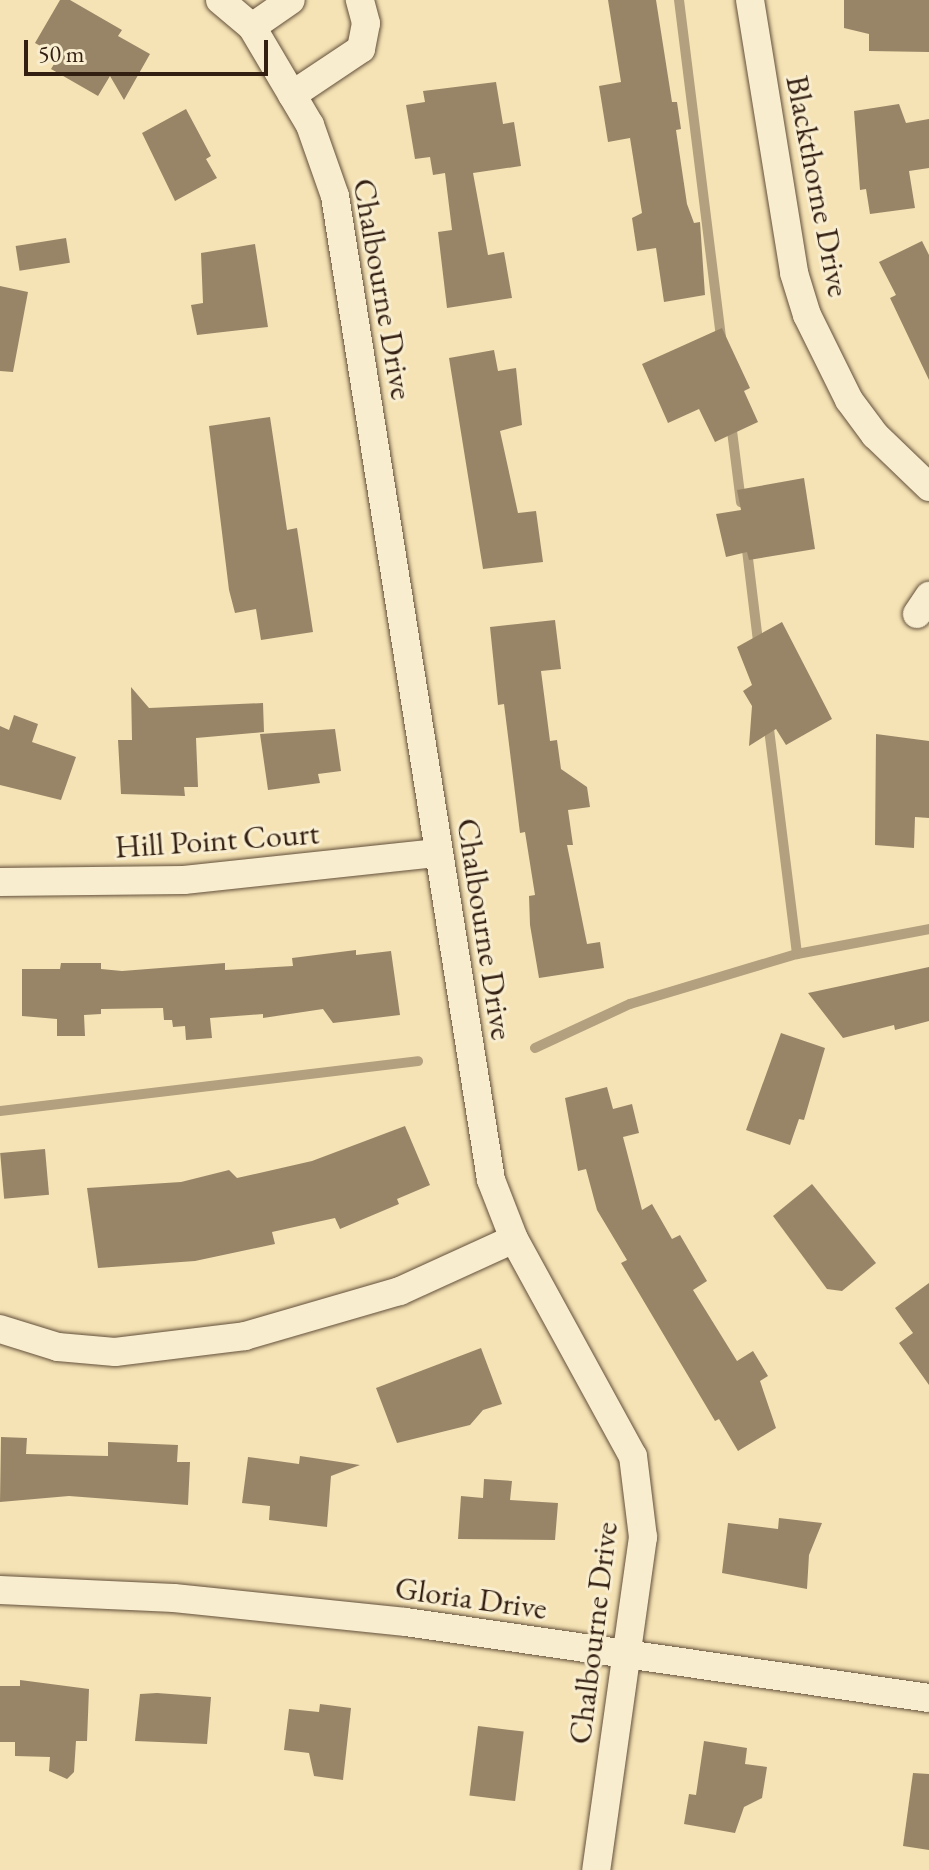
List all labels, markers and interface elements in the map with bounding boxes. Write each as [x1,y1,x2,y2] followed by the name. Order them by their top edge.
[28,24,272,74] scale bar
[38,38,85,69] text: 50 m
[778,72,858,300] street label: Blackthorne Drive
[345,176,421,402] street label: Chalbourne Drive
[114,814,320,866] street label: Hill Point Court
[449,816,521,1042] street label: Chalbourne Drive
[560,1520,626,1746] street label: Chalbourne Drive
[393,1568,549,1628] street label: Gloria Drive

